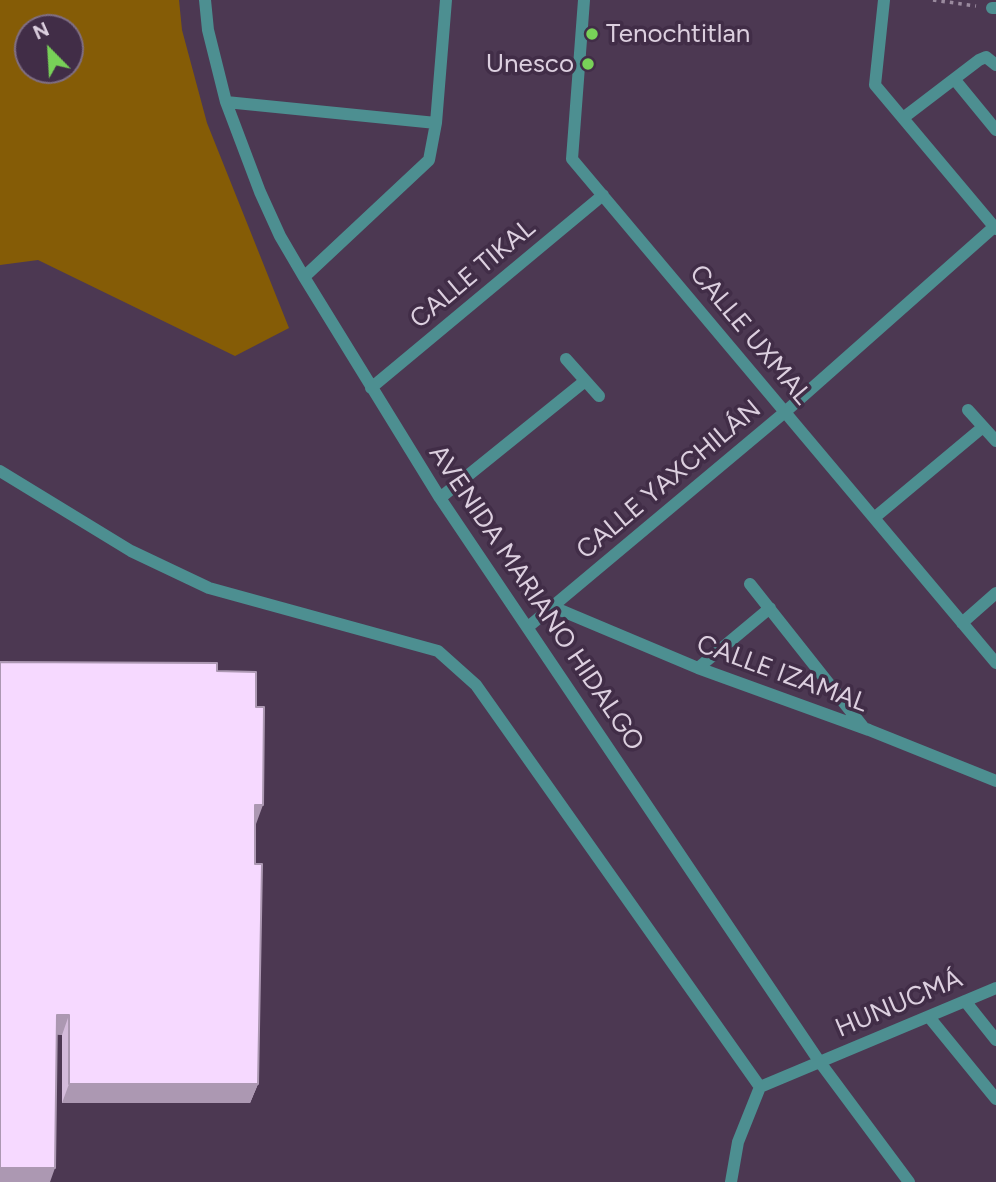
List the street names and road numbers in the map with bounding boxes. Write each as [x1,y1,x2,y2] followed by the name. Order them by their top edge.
[404,213,542,335] street label: CALLE TIKAL
[683,259,817,411] street label: CALLE UXMAL
[570,394,768,566] street label: CALLE YAXCHILÁN
[422,439,650,757] street label: AVENIDA MARIANO HIDALGO
[692,629,872,719] street label: CALLE IZAMAL
[831,963,967,1045] street label: HUNUCMÁ

